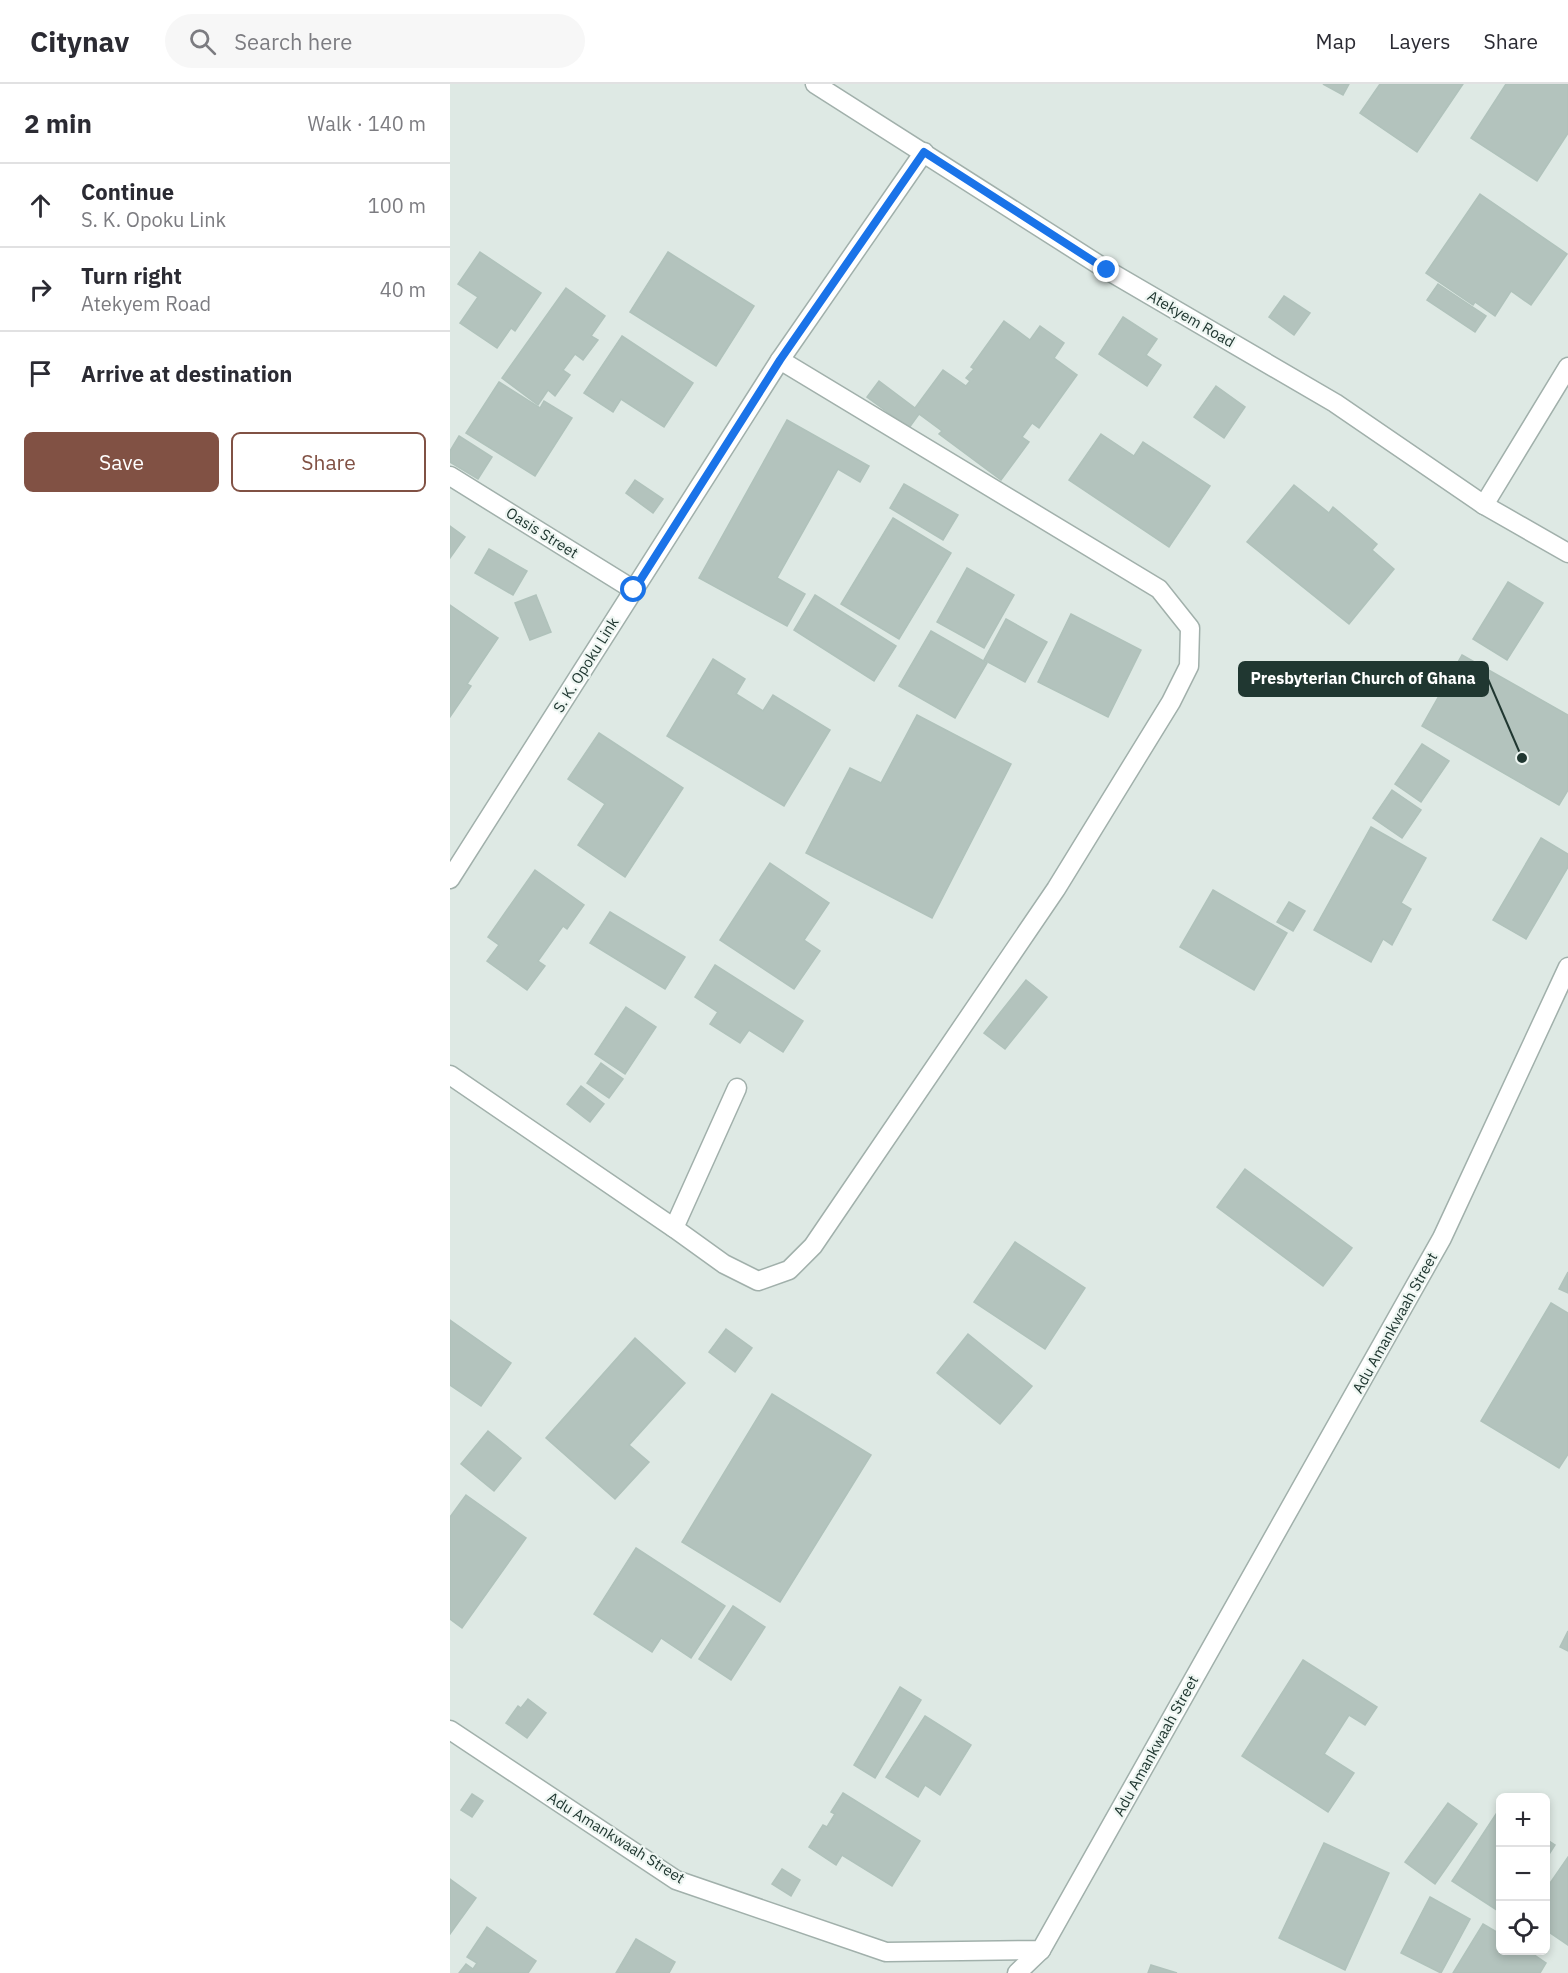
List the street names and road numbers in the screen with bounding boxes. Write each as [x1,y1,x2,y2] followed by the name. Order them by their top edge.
[1144,286,1238,351] street label: Atekyem Road
[503,503,582,562] street label: Oasis Street
[549,613,623,716] street label: S. K. Opoku Link
[1348,1249,1441,1397] street label: Adu Amankwaah Street
[1109,1672,1202,1820] street label: Adu Amankwaah Street
[544,1788,688,1888] street label: Adu Amankwaah Street

